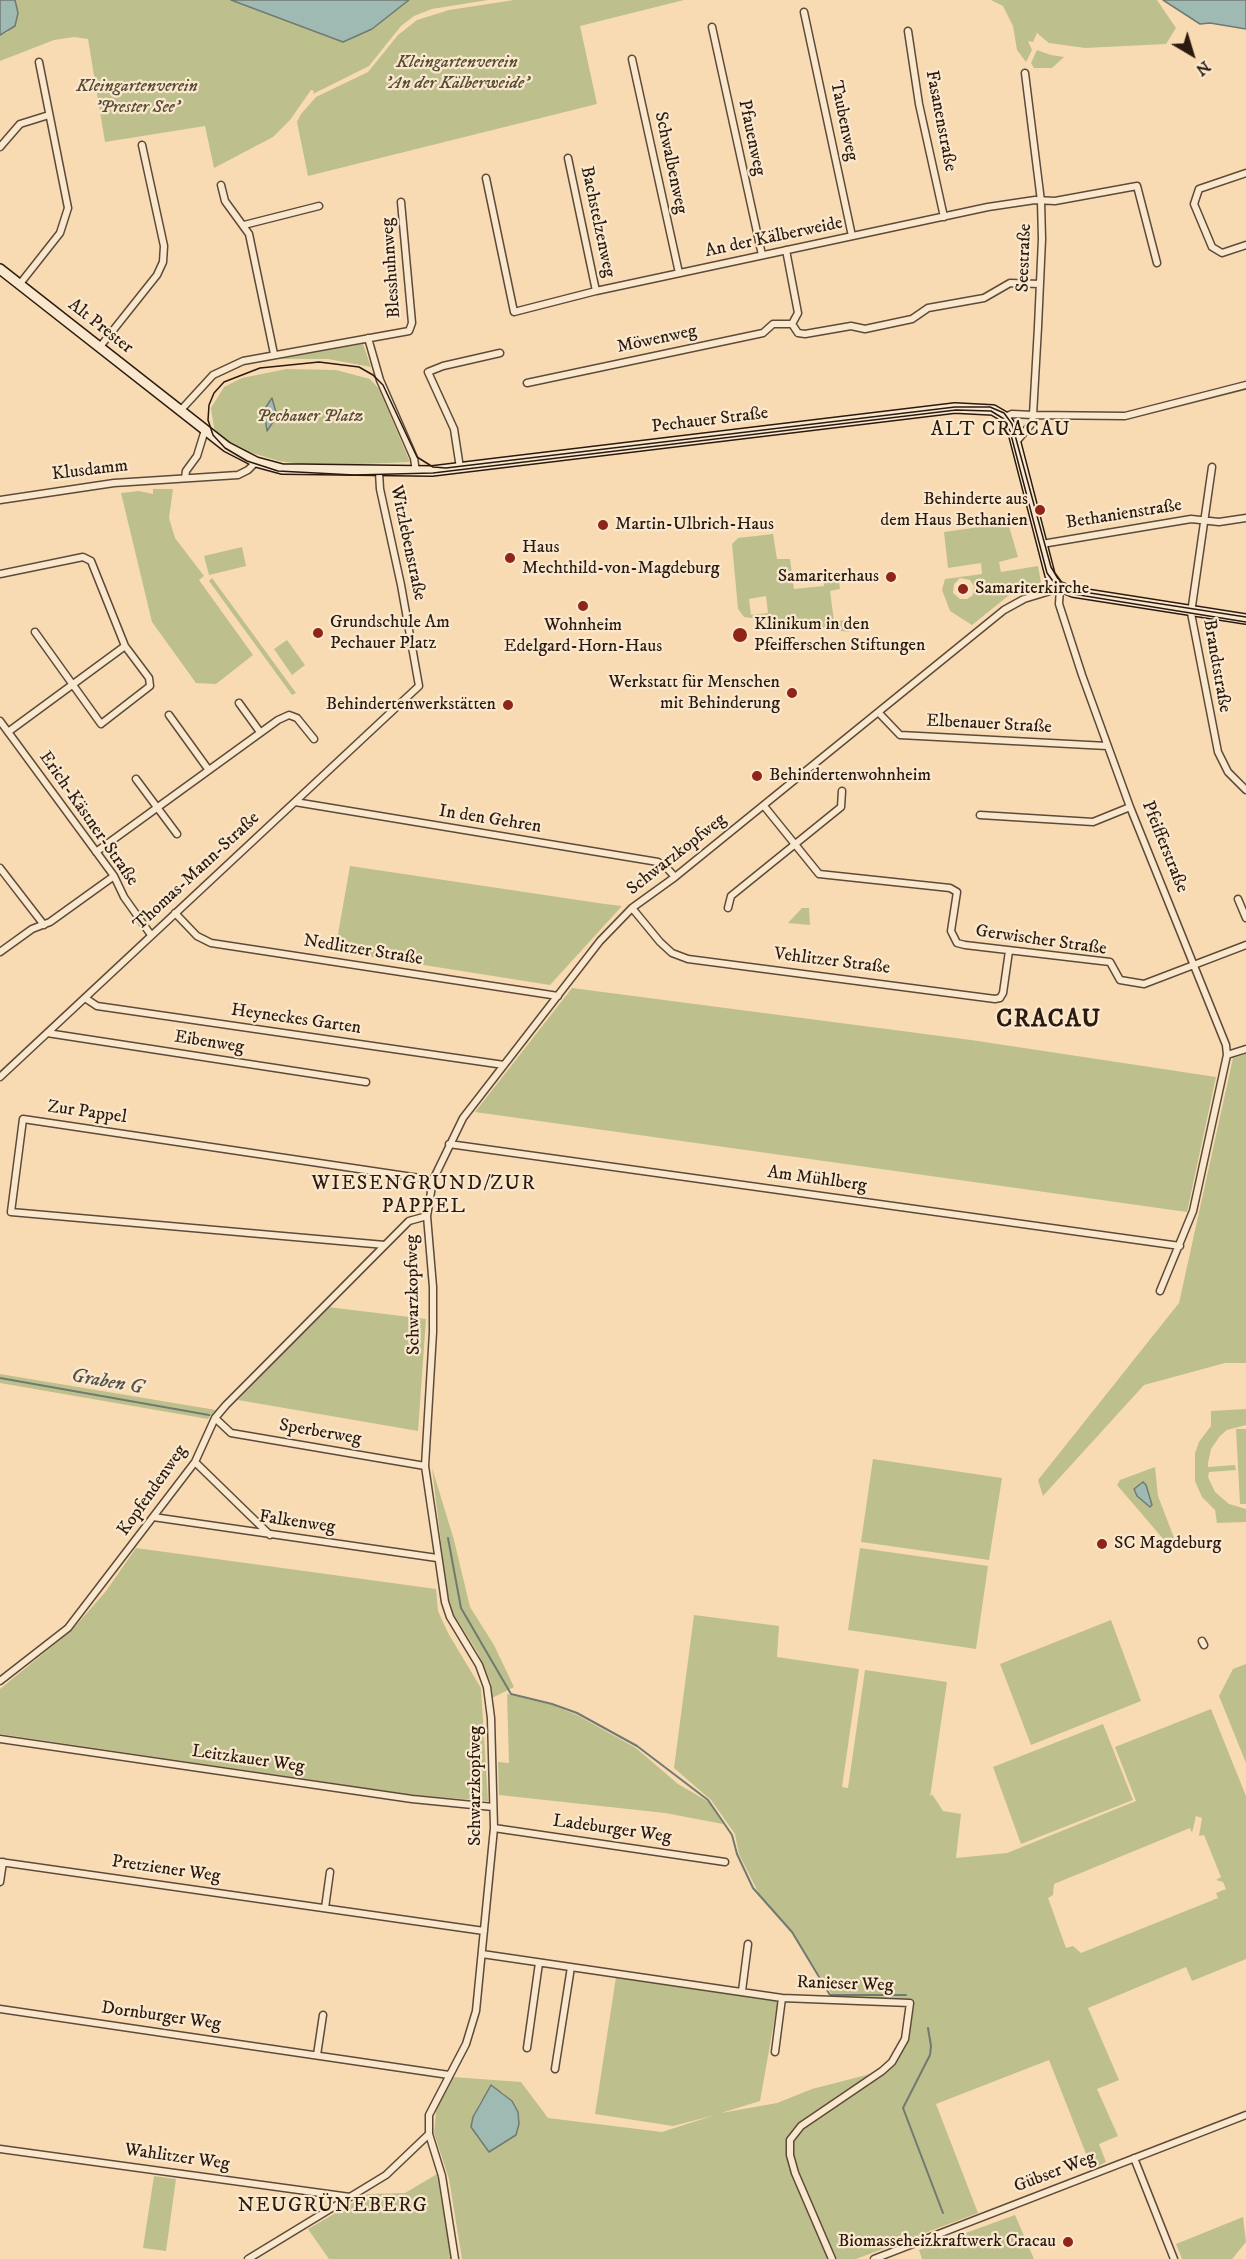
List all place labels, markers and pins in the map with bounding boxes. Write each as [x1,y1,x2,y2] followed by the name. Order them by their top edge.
[880,489,1028,532] place label: Behinderte aus dem Haus Bethanien
[1033,503,1047,517] marker: Behinderte aus dem Haus Bethanien
[615,514,774,536] place label: Martin-Ulbrich-Haus
[596,518,610,532] marker: Martin-Ulbrich-Haus
[522,537,719,580] place label: Haus Mechthild-von-Magdeburg
[503,551,517,565] marker: Haus Mechthild-von-Magdeburg
[778,566,879,588] place label: Samariterhaus
[884,570,898,584] marker: Samariterhaus
[975,578,1089,600] place label: Samariterkirche
[956,582,970,596] marker: Samariterkirche
[576,599,590,613] marker: Wohnheim Edelgard-Horn-Haus
[330,612,450,654] place label: Grundschule Am Pechauer Platz
[754,614,925,656] place label: Klinikum in den Pfeifferschen Stiftungen
[504,615,662,658] place label: Wohnheim Edelgard-Horn-Haus
[311,626,325,640] marker: Grundschule Am Pechauer Platz
[731,626,749,644] marker: Klinikum in den Pfeifferschen Stiftungen
[609,672,780,714] place label: Werkstatt für Menschen mit Behinderung
[785,686,799,700] marker: Werkstatt für Menschen mit Behinderung
[326,694,496,716] place label: Behindertenwerkstätten
[501,698,515,712] marker: Behindertenwerkstätten
[769,765,931,787] place label: Behindertenwohnheim
[750,769,764,783] marker: Behindertenwohnheim
[1114,1533,1221,1555] place label: SC Magdeburg
[1095,1537,1109,1551] marker: SC Magdeburg
[838,2231,1056,2253] place label: Biomasseheizkraftwerk Cracau
[1061,2235,1075,2249] marker: Biomasseheizkraftwerk Cracau

